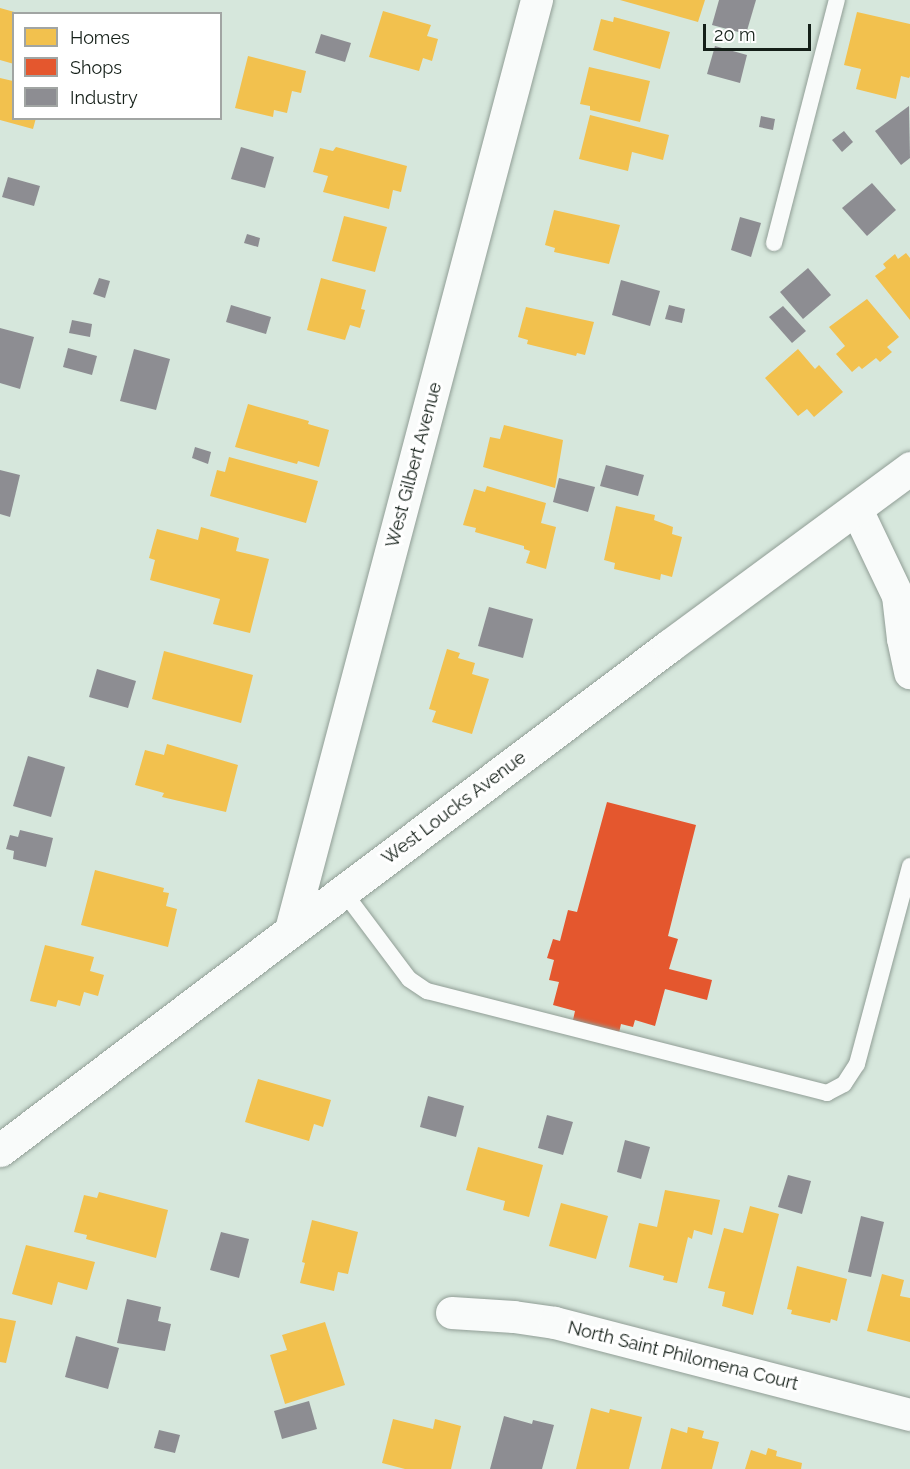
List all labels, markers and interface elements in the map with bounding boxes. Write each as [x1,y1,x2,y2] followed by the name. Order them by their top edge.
[12,12,222,120] legend
[706,12,814,50] scale bar
[714,24,756,45] text: 20 m
[70,27,130,48] text: Homes
[70,57,122,78] text: Shops
[70,87,138,108] text: Industry
[381,380,447,550] street label: West Gilbert Avenue
[378,747,530,869] street label: West Loucks Avenue
[565,1317,801,1395] street label: North Saint Philomena Court

